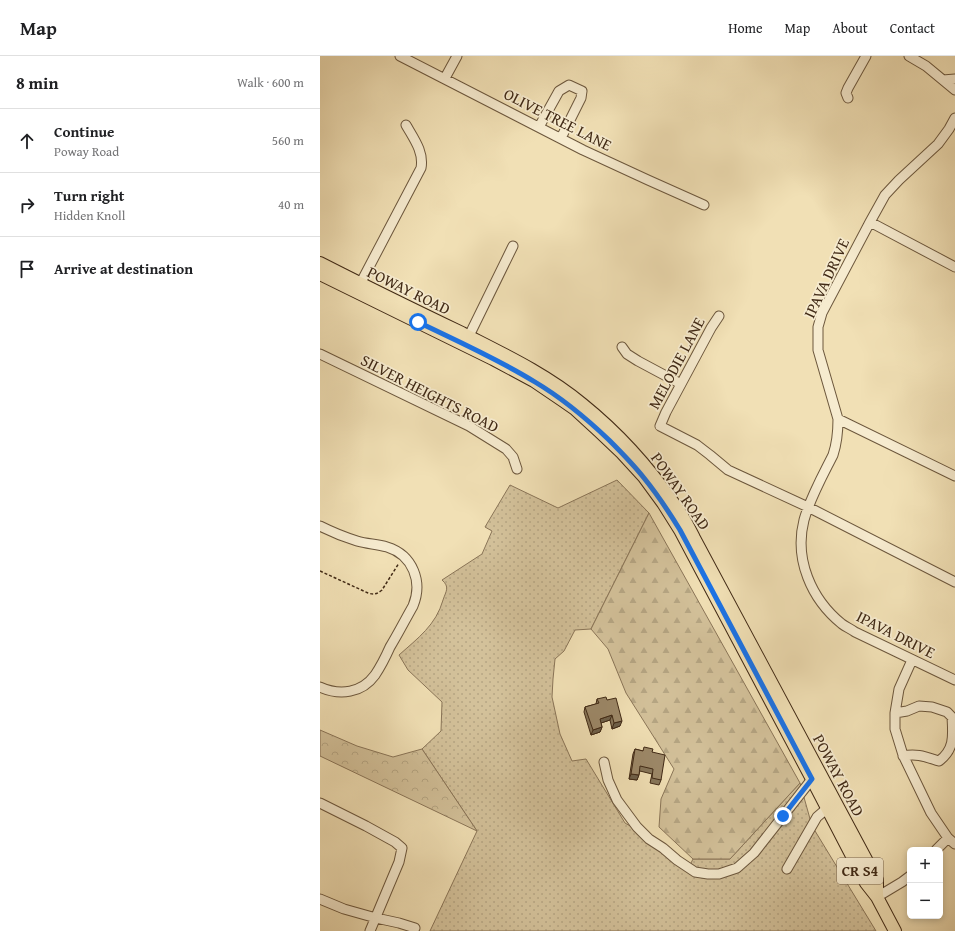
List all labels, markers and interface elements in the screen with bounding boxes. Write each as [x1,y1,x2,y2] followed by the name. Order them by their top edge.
[20,14,57,42] text: Map
[728,18,763,38] text: Home
[785,18,810,38] text: Map
[832,18,868,38] text: About
[890,18,935,38] text: Contact
[16,70,58,95] text: 8 min
[237,73,304,92] text: Walk · 600 m
[500,81,616,157] street label: OLIVE TREE LANE
[54,121,115,142] text: Continue
[16,130,38,152] icon: ahead
[272,131,304,150] text: 560 m
[54,142,119,161] text: Poway Road
[54,185,125,206] text: Turn right
[16,194,38,216] icon: right
[278,195,304,214] text: 40 m
[54,206,125,225] text: Hidden Knoll
[797,234,855,322] street label: IPAVA DRIVE
[16,258,38,280] icon: arrive
[54,258,193,279] text: Arrive at destination
[363,259,455,321] street label: POWAY ROAD
[409,313,427,331] route start
[642,313,710,413] street label: MELODIE LANE
[357,348,504,438] street label: SILVER HEIGHTS ROAD
[645,447,717,535] street label: POWAY ROAD
[852,604,940,664] street label: IPAVA DRIVE
[807,730,871,821] street label: POWAY ROAD
[774,807,792,825] route end
[907,847,943,919] map controls
[907,847,943,883] button: +
[837,858,883,884] road number: CR S4
[907,883,943,919] button: −

